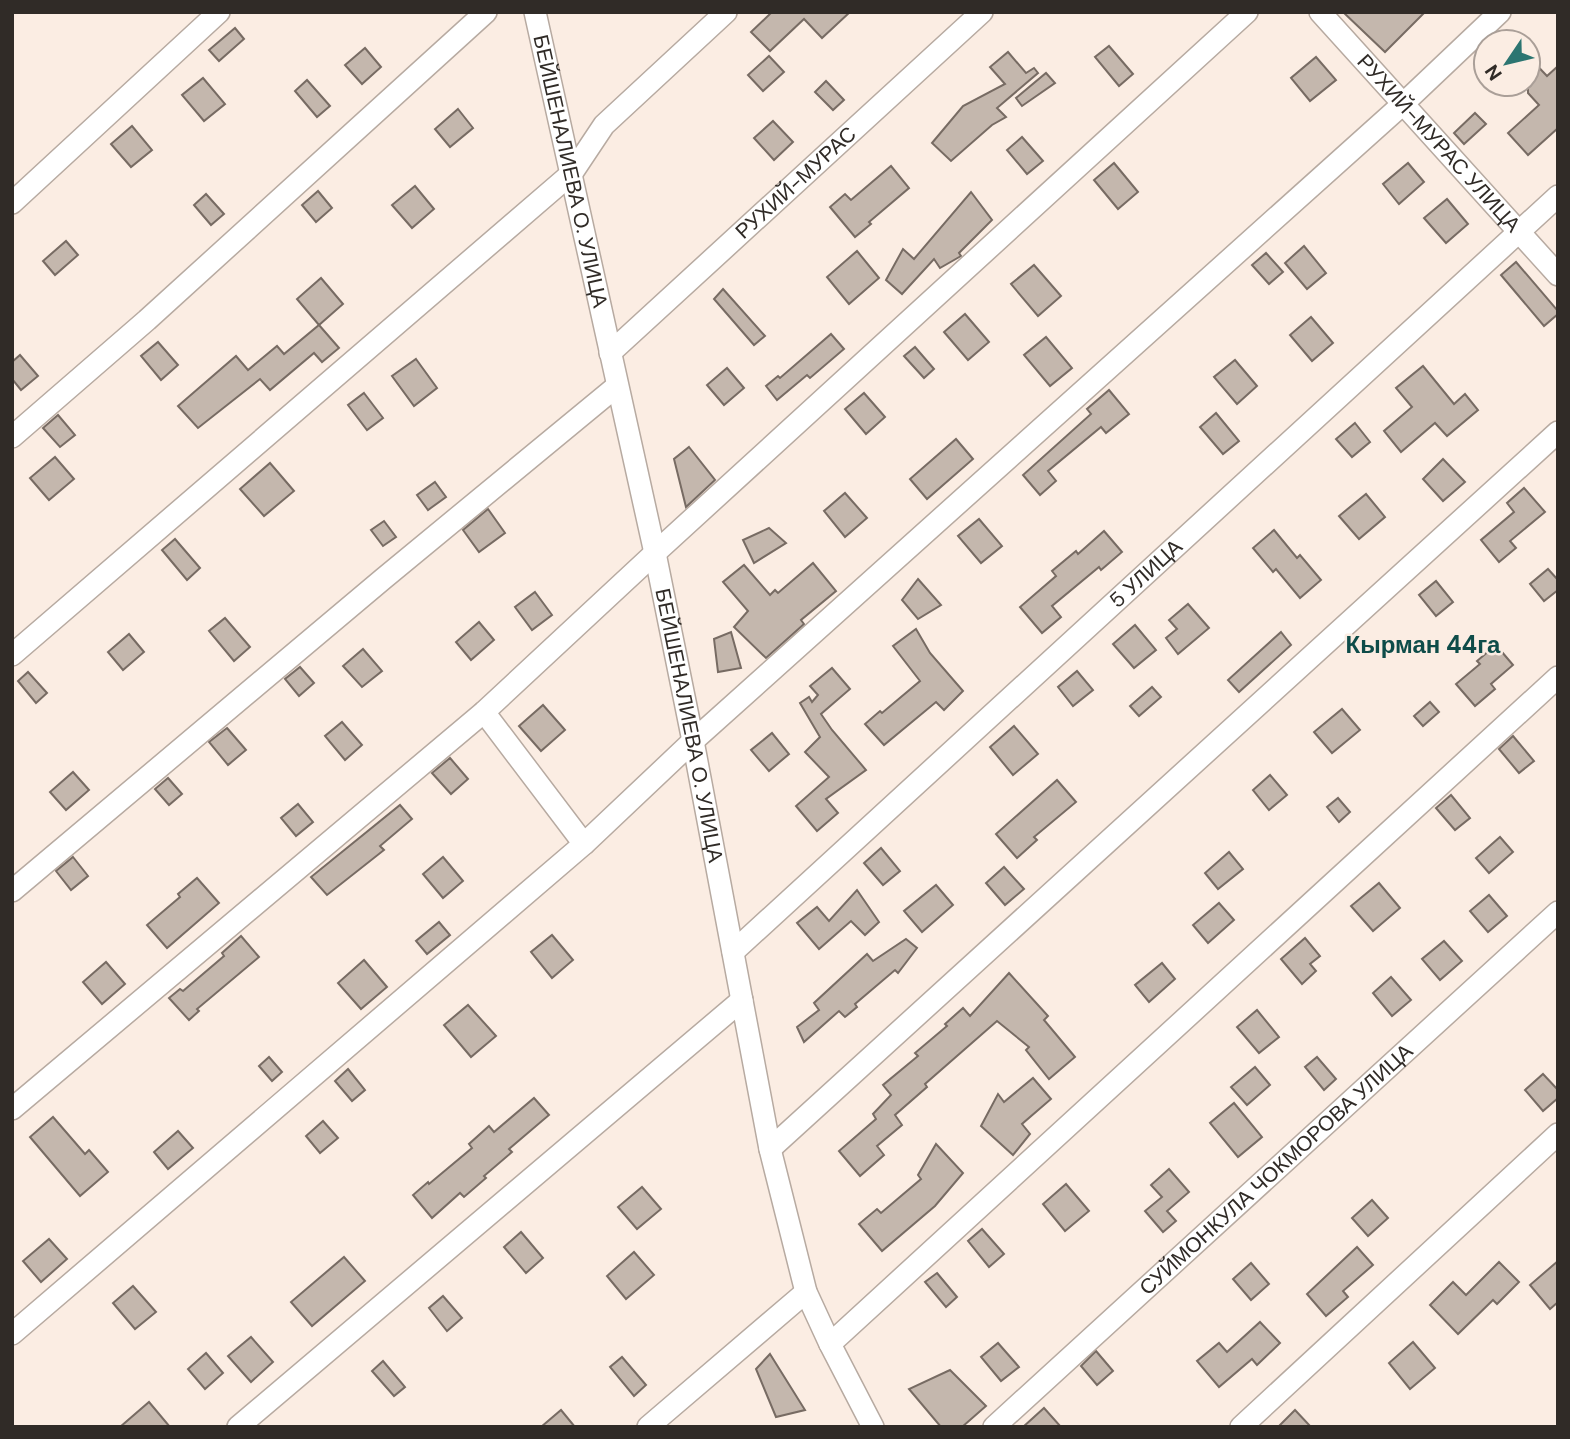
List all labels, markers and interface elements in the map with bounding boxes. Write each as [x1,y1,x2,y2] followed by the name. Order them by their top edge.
[1472,28,1542,98] north arrow
[526,32,614,310] street label: БЕЙШЕНАЛИЕВА О. УЛИЦА
[1351,48,1527,238] street label: РУХИЙ-МУРАС УЛИЦА
[1479,60,1508,85] text: N
[729,120,862,245] street label: РУХИЙ-МУРАС
[1103,533,1188,614] street label: 5 УЛИЦА
[648,586,730,865] street label: БЕЙШЕНАЛИЕВА О. УЛИЦА
[1346,629,1501,660] district label: Кырман 44га
[1133,1037,1419,1301] street label: СУЙМОНКУЛА ЧОКМОРОВА УЛИЦА

